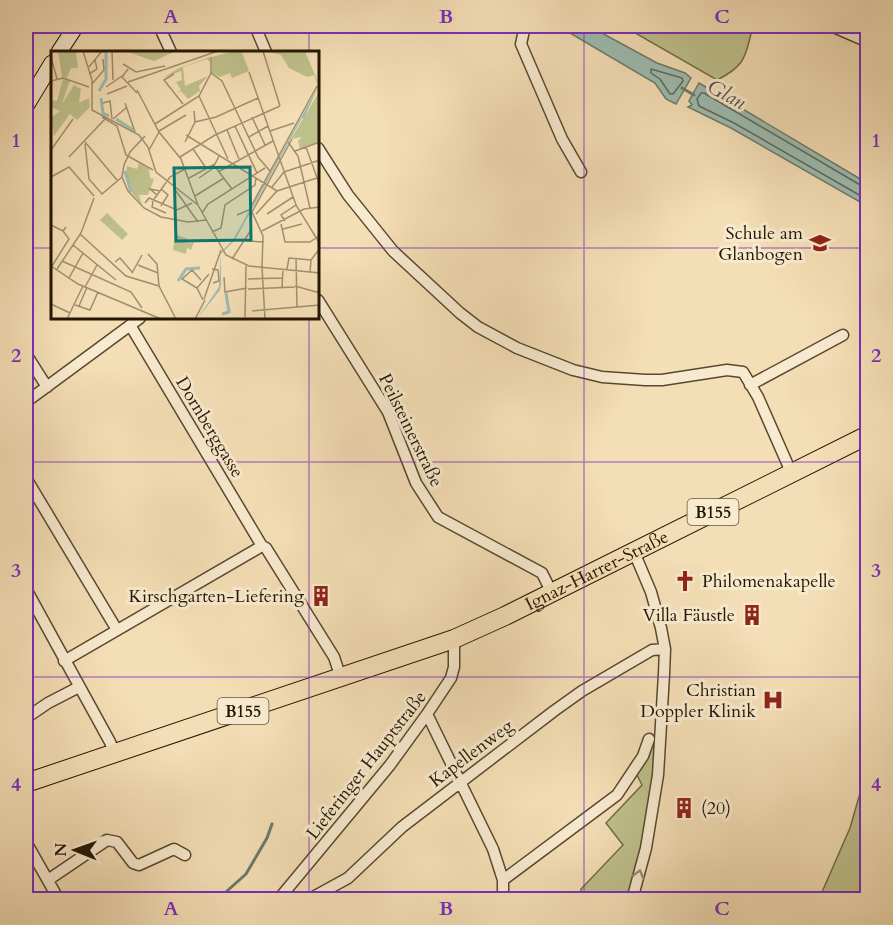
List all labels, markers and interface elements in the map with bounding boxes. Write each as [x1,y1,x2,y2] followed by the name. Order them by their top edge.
[163,3,179,30] text: A
[439,3,453,30] text: B
[714,3,730,30] text: C
[51,51,320,320] inset map
[703,73,751,116] water label: Glan
[11,127,21,154] text: 1
[871,127,881,154] text: 1
[718,221,804,267] place label: Schule am Glanbogen
[808,231,832,255] school or university icon: Schule am Glanbogen
[11,342,21,369] text: 2
[871,342,881,369] text: 2
[372,369,449,491] street label: Peilsteinerstraße
[170,372,250,482] street label: Dornberggasse
[688,499,738,525] road number: B155
[521,524,673,617] street label: Ignaz-Harrer-Straße
[11,557,21,584] text: 3
[871,557,881,584] text: 3
[673,569,697,593] church icon: Philomenakapelle
[702,569,836,594] place label: Philomenakapelle
[129,584,305,609] place label: Kirschgarten-Liefering
[309,584,333,608] building icon: Kirschgarten-Liefering
[642,603,735,628] place label: Villa Fäustle
[740,603,764,627] building icon: Villa Fäustle
[640,678,757,724] place label: Christian Doppler Klinik
[300,686,432,845] street label: Lieferinger Hauptstraße
[761,688,785,712] hospital icon: Christian Doppler Klinik
[218,698,268,724] road number: B155
[424,713,519,793] street label: Kapellenweg
[11,771,21,798] text: 4
[871,771,881,798] text: 4
[672,796,696,820] building icon: (20)
[701,796,731,821] place label: (20)
[45,820,105,880] north arrow
[50,843,72,857] text: N
[632,869,645,879] one-way arrow
[163,895,179,922] text: A
[439,895,453,922] text: B
[714,895,730,922] text: C

